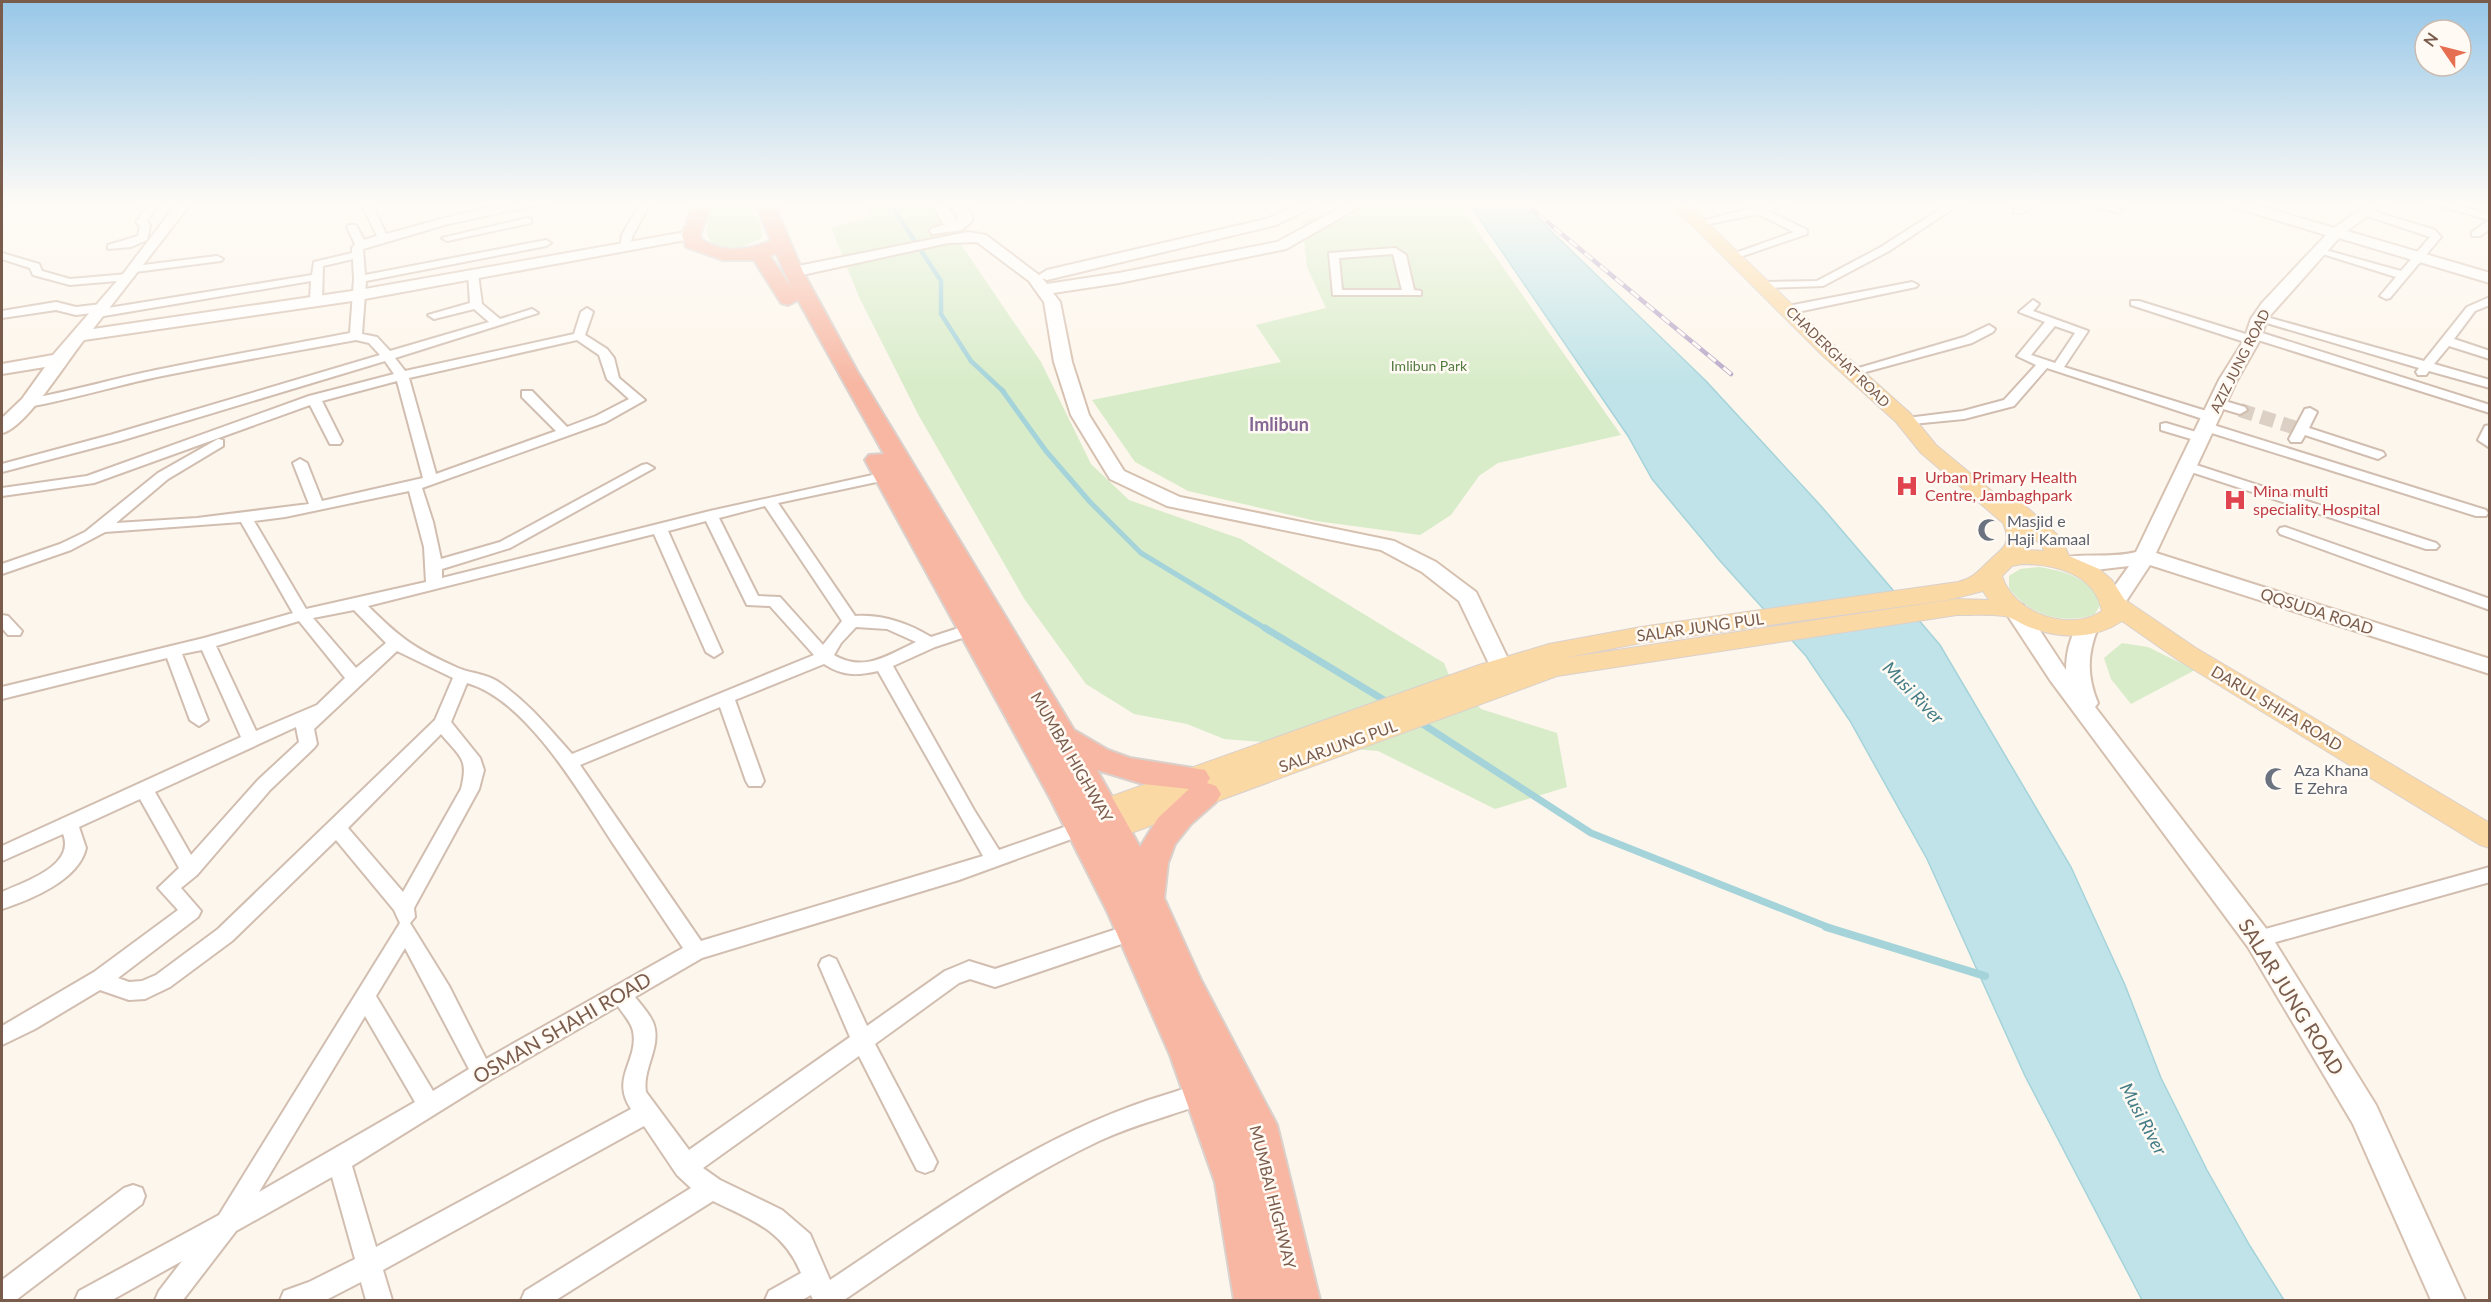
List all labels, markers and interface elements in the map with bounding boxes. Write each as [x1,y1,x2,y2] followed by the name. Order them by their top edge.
[2413,18,2473,78] north arrow
[2419,29,2442,50] text: N
[1783,303,1894,411] street label: CHADERGHAT ROAD
[2206,306,2273,415] street label: AZIZ JUNG ROAD
[1391,357,1468,374] park label: Imlibun Park
[1249,413,1309,435] district label: Imlibun
[1925,467,2077,504] place label: Urban Primary Health Centre, Jambaghpark
[1894,473,1920,499] hospital icon: Urban Primary Health Centre, Jambaghpark
[2253,481,2380,518] place label: Mina multi speciality Hospital
[2222,487,2248,513] hospital icon: Mina multi speciality Hospital
[2007,511,2090,548] place label: Masjid e Haji Kamaal
[1976,517,2002,543] mosque icon: Masjid e Haji Kamaal
[2258,583,2376,638] street label: QQSUDA ROAD
[1635,608,1765,645] street label: SALAR JUNG PUL
[1879,657,1949,729] water label: Musi River
[2208,661,2346,754] street label: DARUL SHIFA ROAD
[1027,688,1117,825] street label: MUMBAI HIGHWAY
[1276,715,1400,776] street label: SALARJUNG PUL
[2294,760,2368,797] place label: Aza Khana E Zehra
[2263,766,2289,792] mosque icon: Aza Khana E Zehra
[2234,914,2350,1079] street label: SALAR JUNG ROAD
[468,966,655,1088] street label: OSMAN SHAHI ROAD
[2116,1079,2172,1159] water label: Musi River
[1246,1123,1301,1271] street label: MUMBAI HIGHWAY

